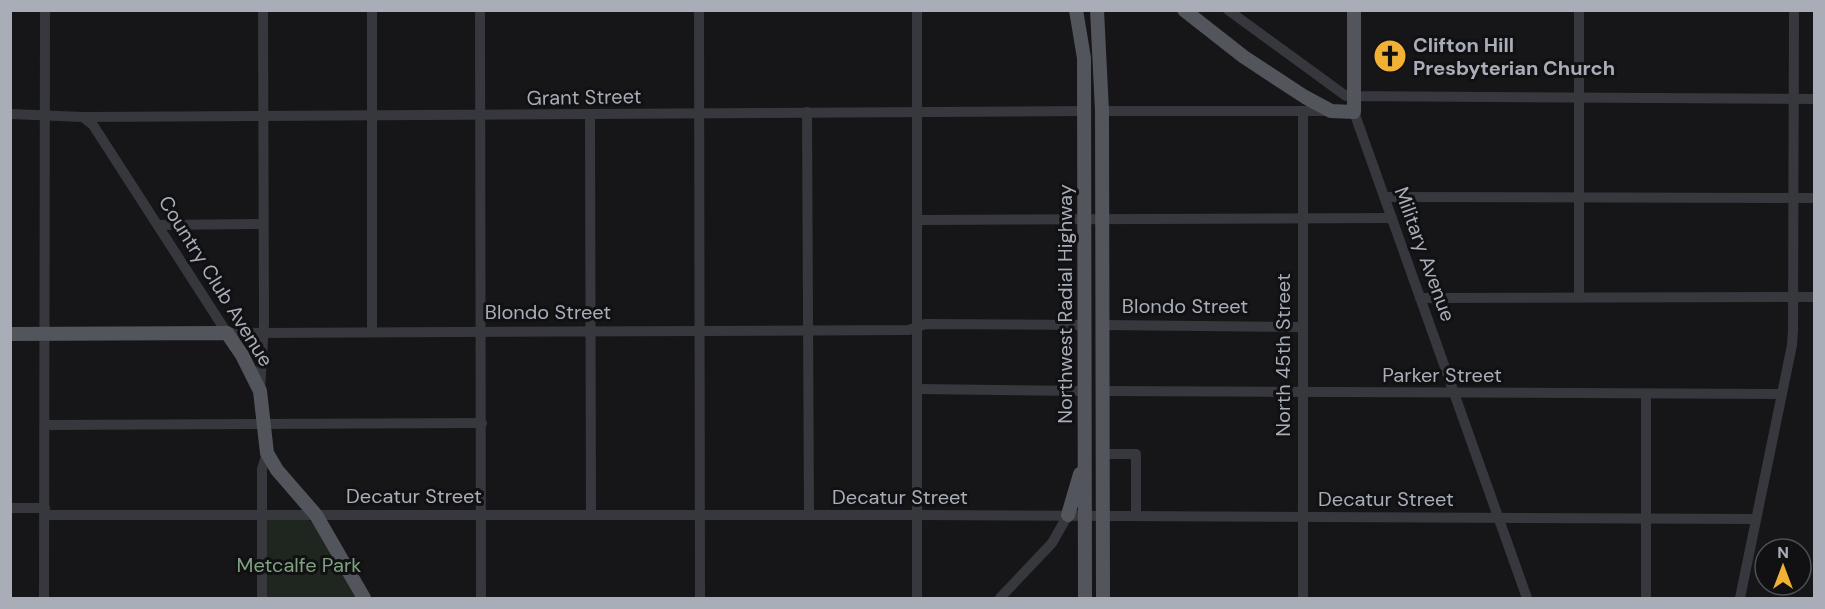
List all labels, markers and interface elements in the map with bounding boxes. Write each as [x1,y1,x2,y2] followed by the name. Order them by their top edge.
[1413,32,1615,81] place label: Clifton Hill Presbyterian Church
[1372,38,1408,74] church icon: Clifton Hill Presbyterian Church
[526,83,642,111] street label: Grant Street
[1389,183,1461,325] street label: Military Avenue
[1052,184,1078,424] street label: Northwest Radial Highway
[153,191,279,371] street label: Country Club Avenue
[1270,273,1296,437] street label: North 45th Street
[1122,293,1248,319] street label: Blondo Street
[485,299,611,325] street label: Blondo Street
[1382,362,1502,388] street label: Parker Street
[346,483,482,509] street label: Decatur Street
[832,484,968,510] street label: Decatur Street
[1318,486,1454,512] street label: Decatur Street
[1753,537,1813,597] north arrow
[1777,542,1789,563] text: N
[237,552,361,578] park label: Metcalfe Park

